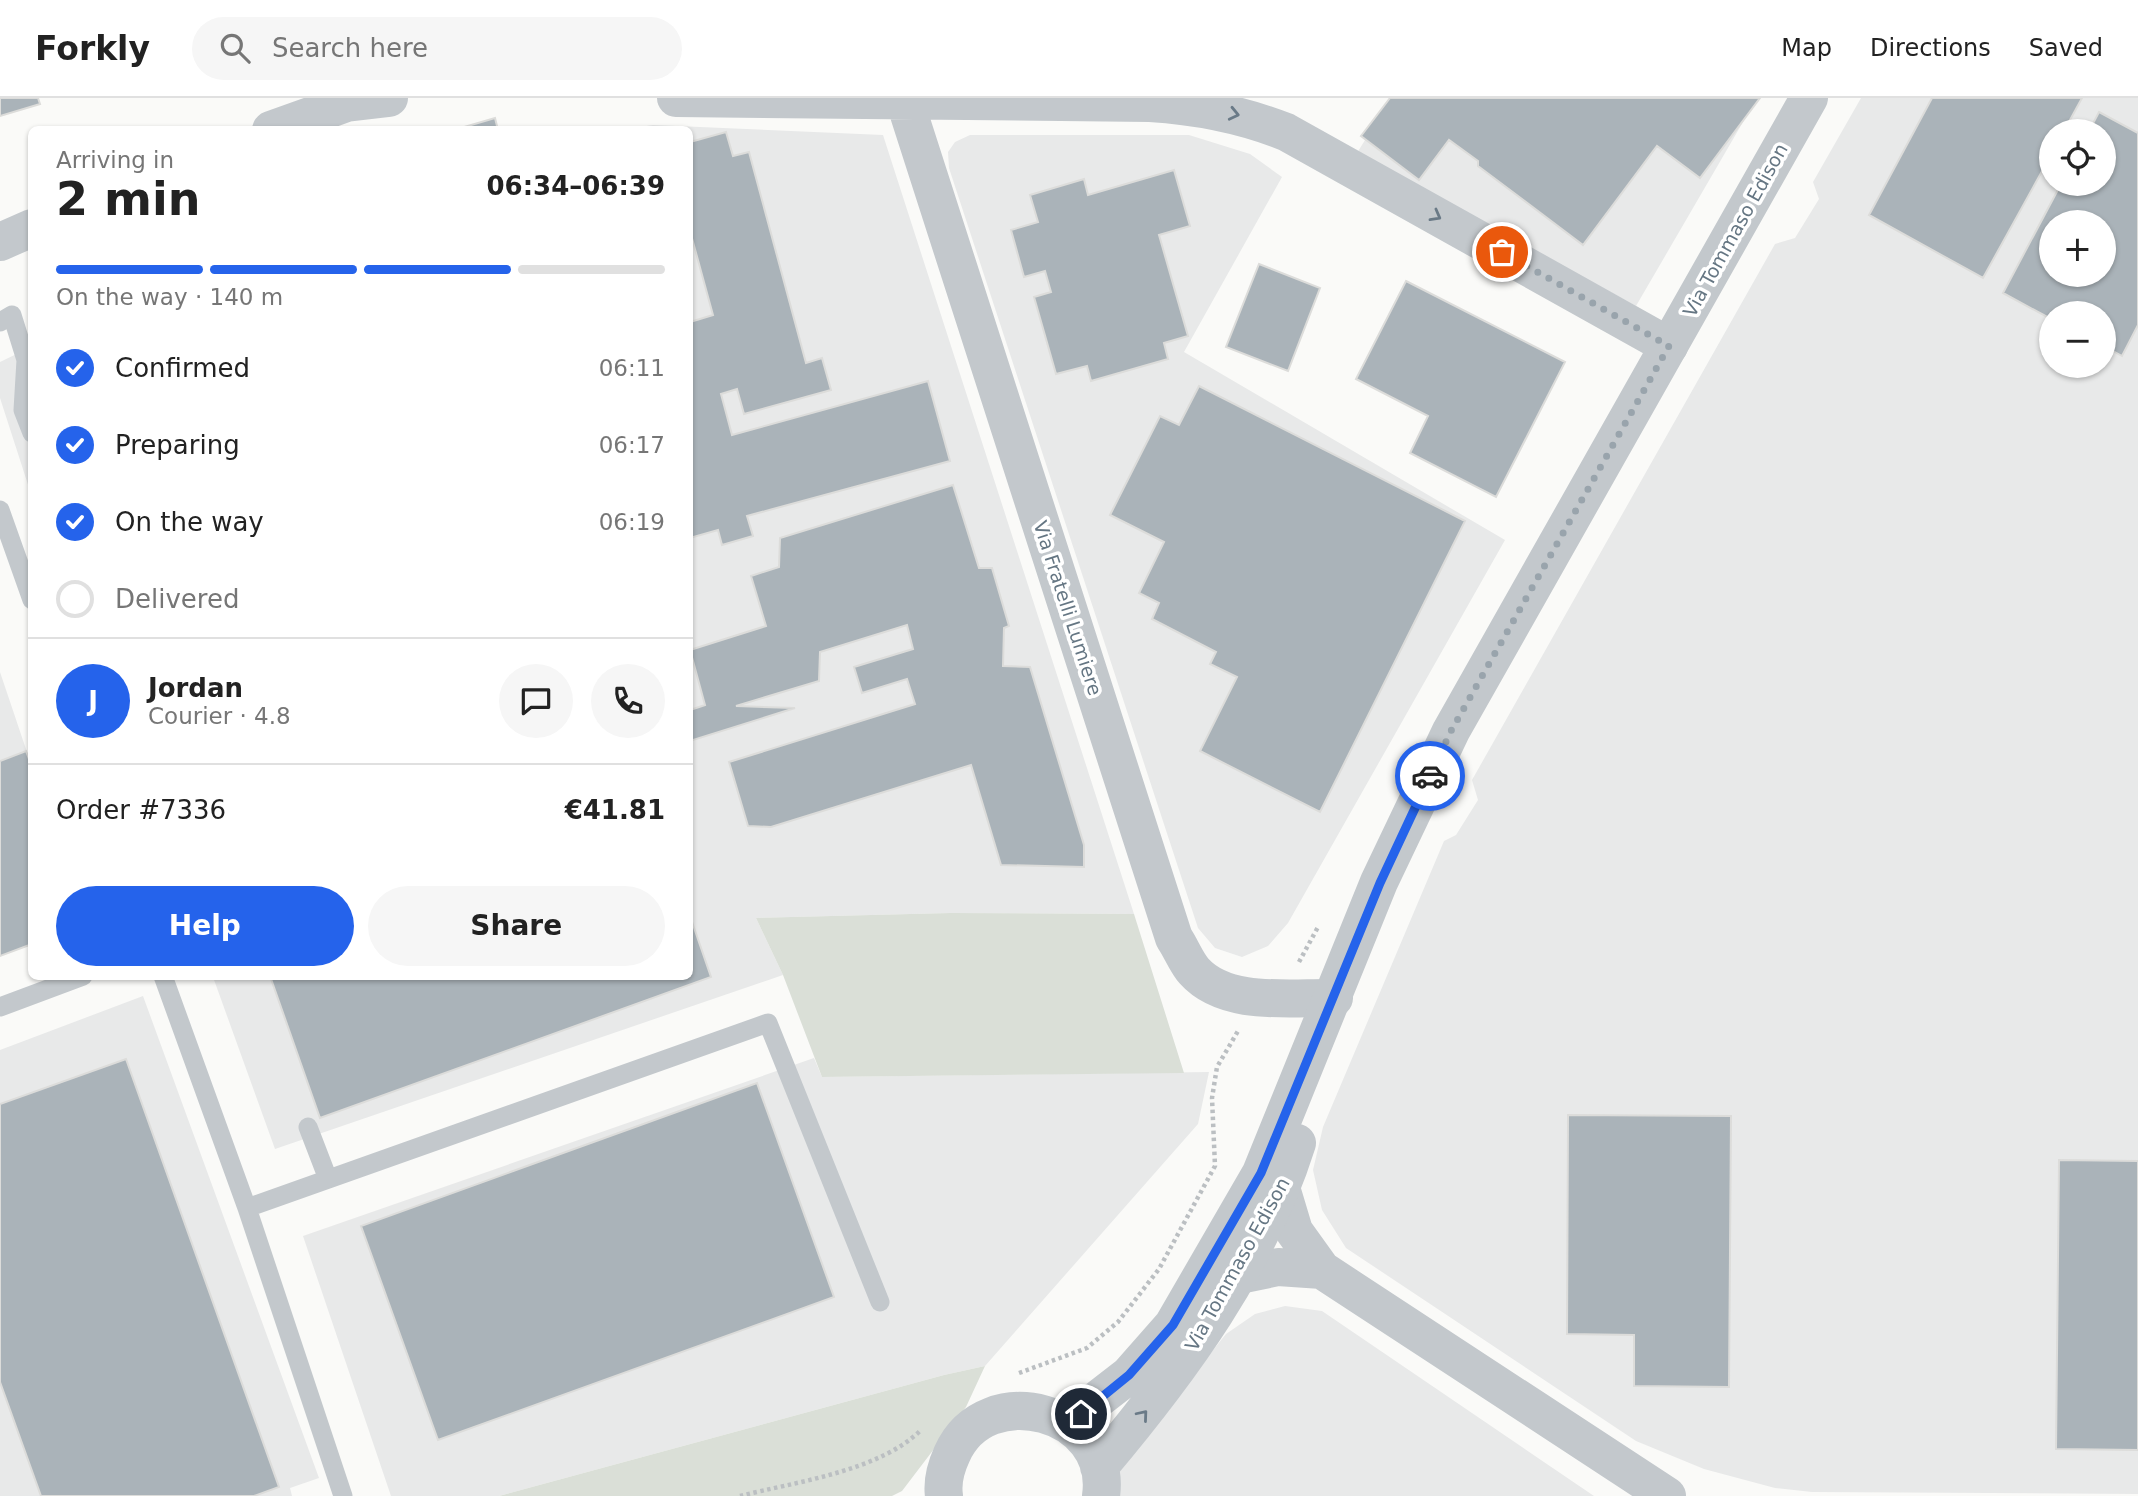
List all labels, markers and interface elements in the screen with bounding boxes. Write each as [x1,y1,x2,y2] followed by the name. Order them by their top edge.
[192,17,682,80] search box
[35,29,150,68] text: Forkly
[216,29,254,67] icon: search
[272,33,428,63] text: Search here
[1781,34,1832,62] text: Map
[1870,34,1991,62] text: Directions
[2029,34,2103,62] text: Saved
[1228,106,1240,120] one-way arrow
[2039,119,2116,378] map controls
[2039,119,2116,196] button: locate
[1678,140,1792,320] street label: Via Tommaso Edison
[56,147,174,173] text: Arriving in
[486,171,665,201] text: 06:34–06:39
[56,172,200,226] text: 2 min
[1429,207,1442,221] one-way arrow
[2039,210,2116,287] button: +
[1472,222,1532,282] pin
[1483,233,1521,271] icon: bag
[56,284,283,310] text: On the way · 140 m
[2039,301,2116,378] button: −
[56,349,94,387] icon: check
[115,353,250,383] text: Confirmed
[599,355,665,381] text: 06:11
[56,426,94,464] icon: check
[115,430,240,460] text: Preparing
[599,432,665,458] text: 06:17
[56,503,94,541] icon: check
[115,507,264,537] text: On the way
[599,509,665,535] text: 06:19
[1029,518,1107,698] street label: Via Fratelli Lumiere
[115,584,239,614] text: Delivered
[499,664,573,738] button: chat
[591,664,665,738] button: phone
[148,673,243,703] text: Jordan
[88,686,98,716] text: J
[148,703,291,729] text: Courier · 4.8
[1395,741,1465,811] courier
[1411,757,1449,795] icon: car
[56,795,226,825] text: Order #7336
[565,795,665,825] text: €41.81
[56,886,354,966] button: Help
[368,886,665,966] button: Share
[1180,1174,1294,1354] street label: Via Tommaso Edison
[1051,1384,1111,1444] pin
[1062,1395,1100,1433] icon: home
[1135,1410,1147,1423] one-way arrow

